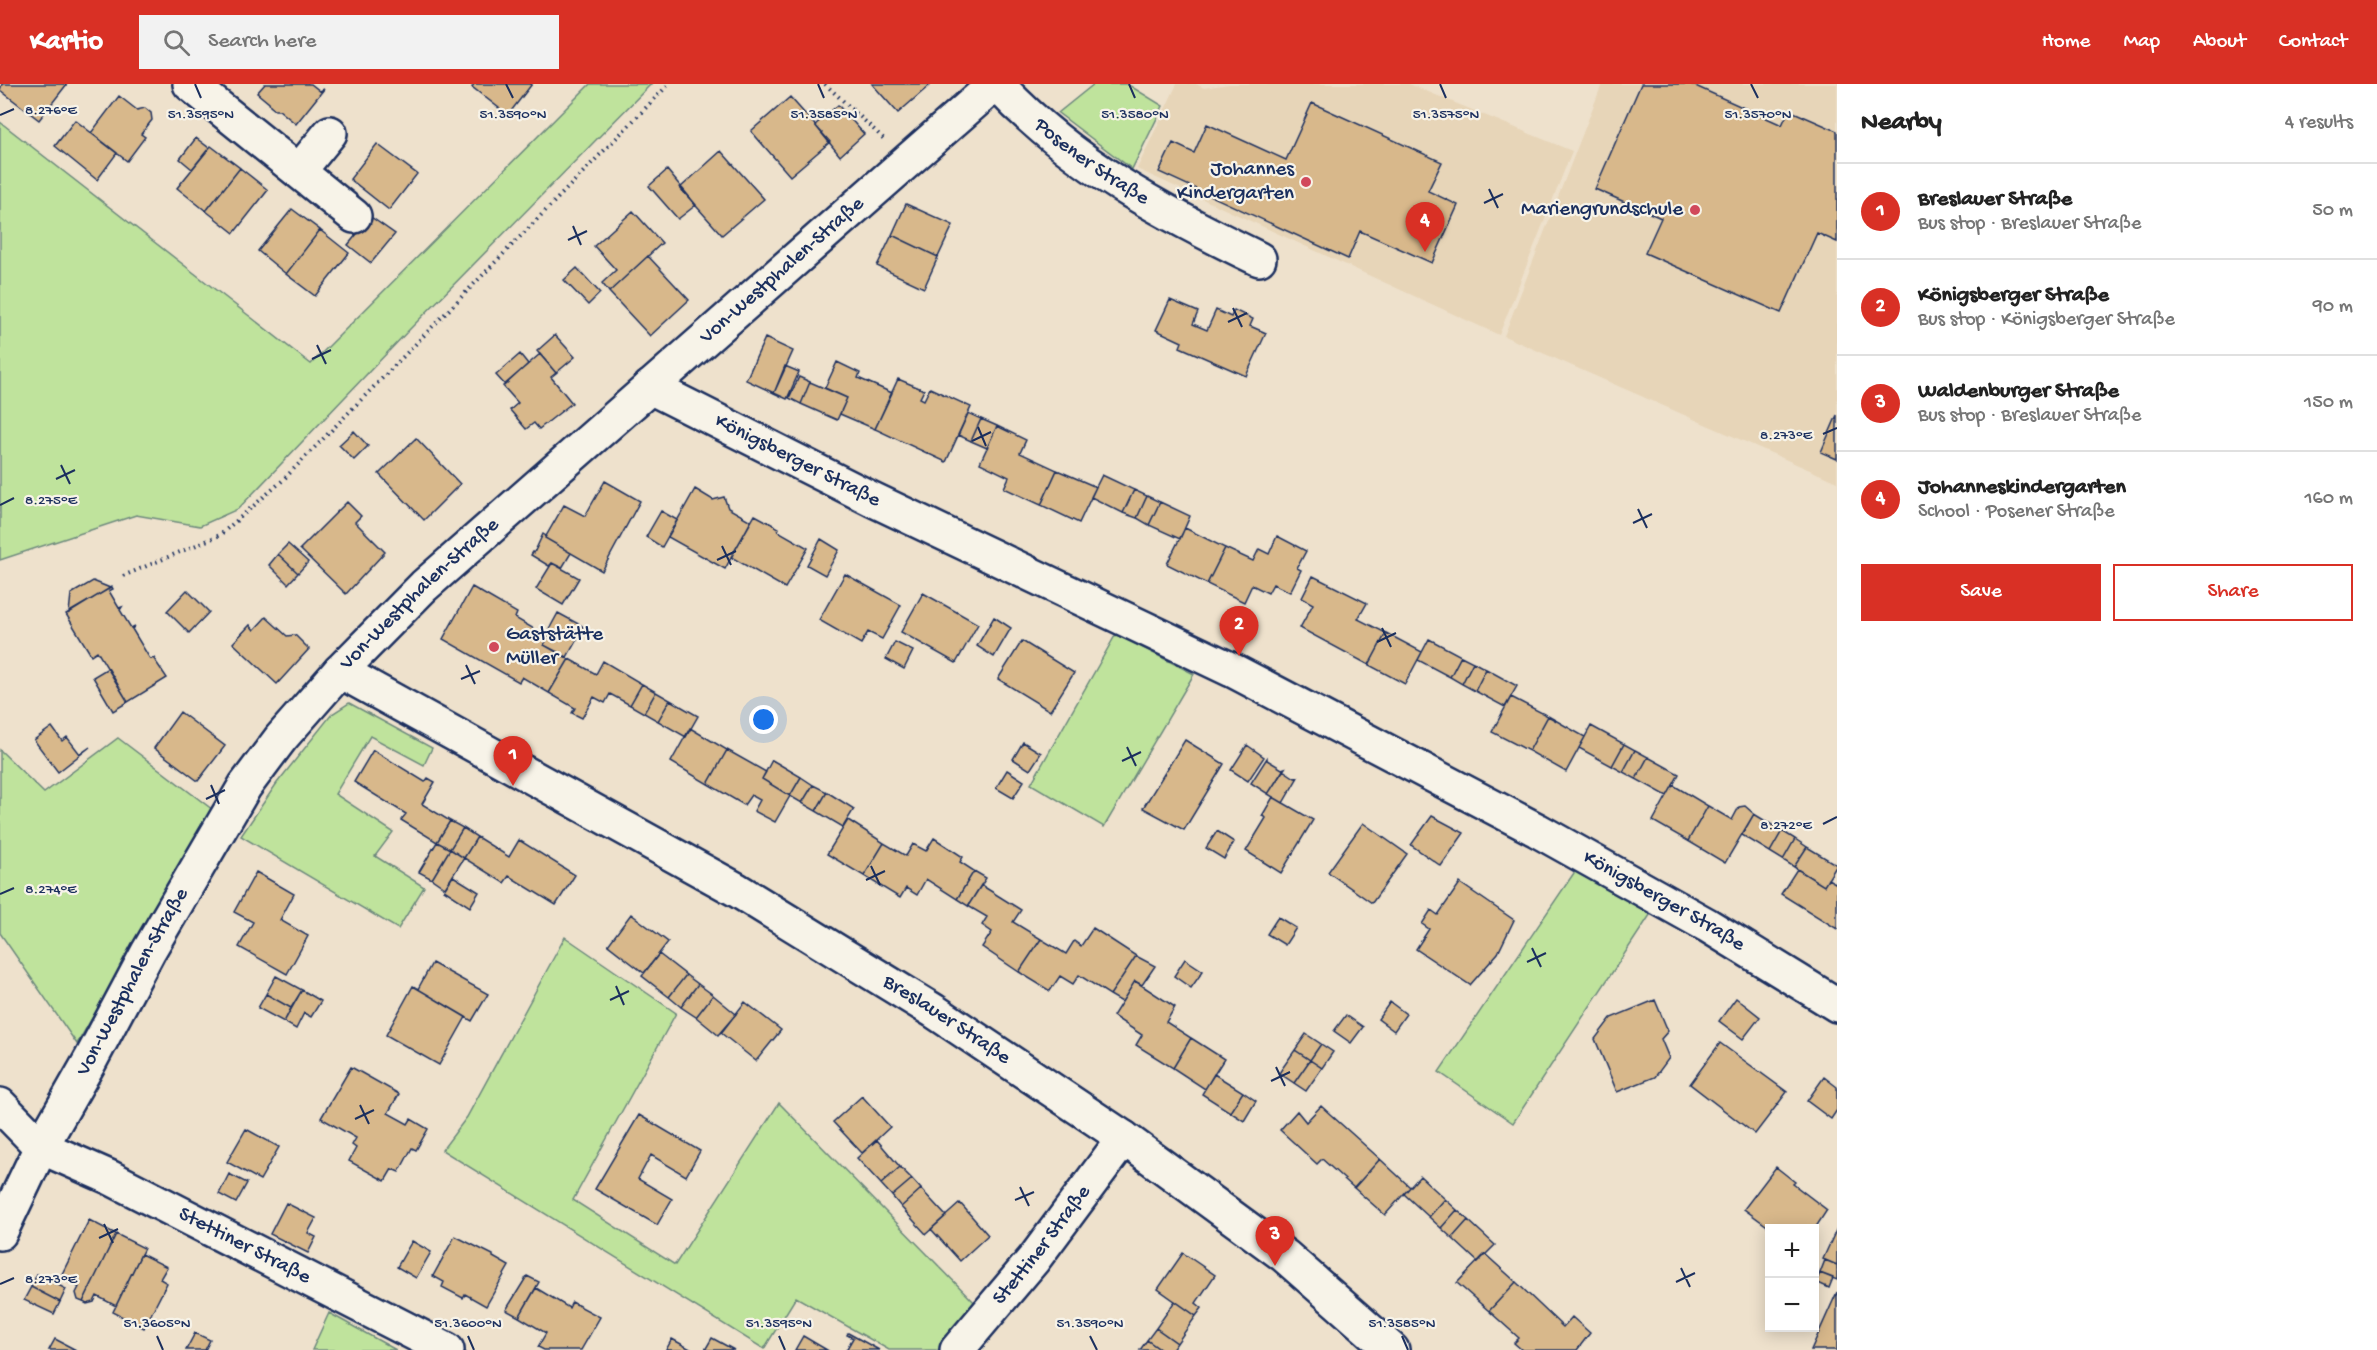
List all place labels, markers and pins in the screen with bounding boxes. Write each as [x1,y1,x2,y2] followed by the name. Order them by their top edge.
[1177,158,1295,207] place label: Johannes Kindergarten
[1299,175,1313,189] marker: Johannes Kindergarten
[1521,198,1684,223] place label: Mariengrundschule
[1406,202,1444,252] pin: 4
[1688,203,1702,217] marker: Mariengrundschule
[1220,606,1258,656] pin: 2
[506,623,604,672] place label: Gaststätte Müller
[487,640,501,654] marker: Gaststätte Müller
[494,736,532,786] pin: 1
[1256,1216,1294,1266] pin: 3

